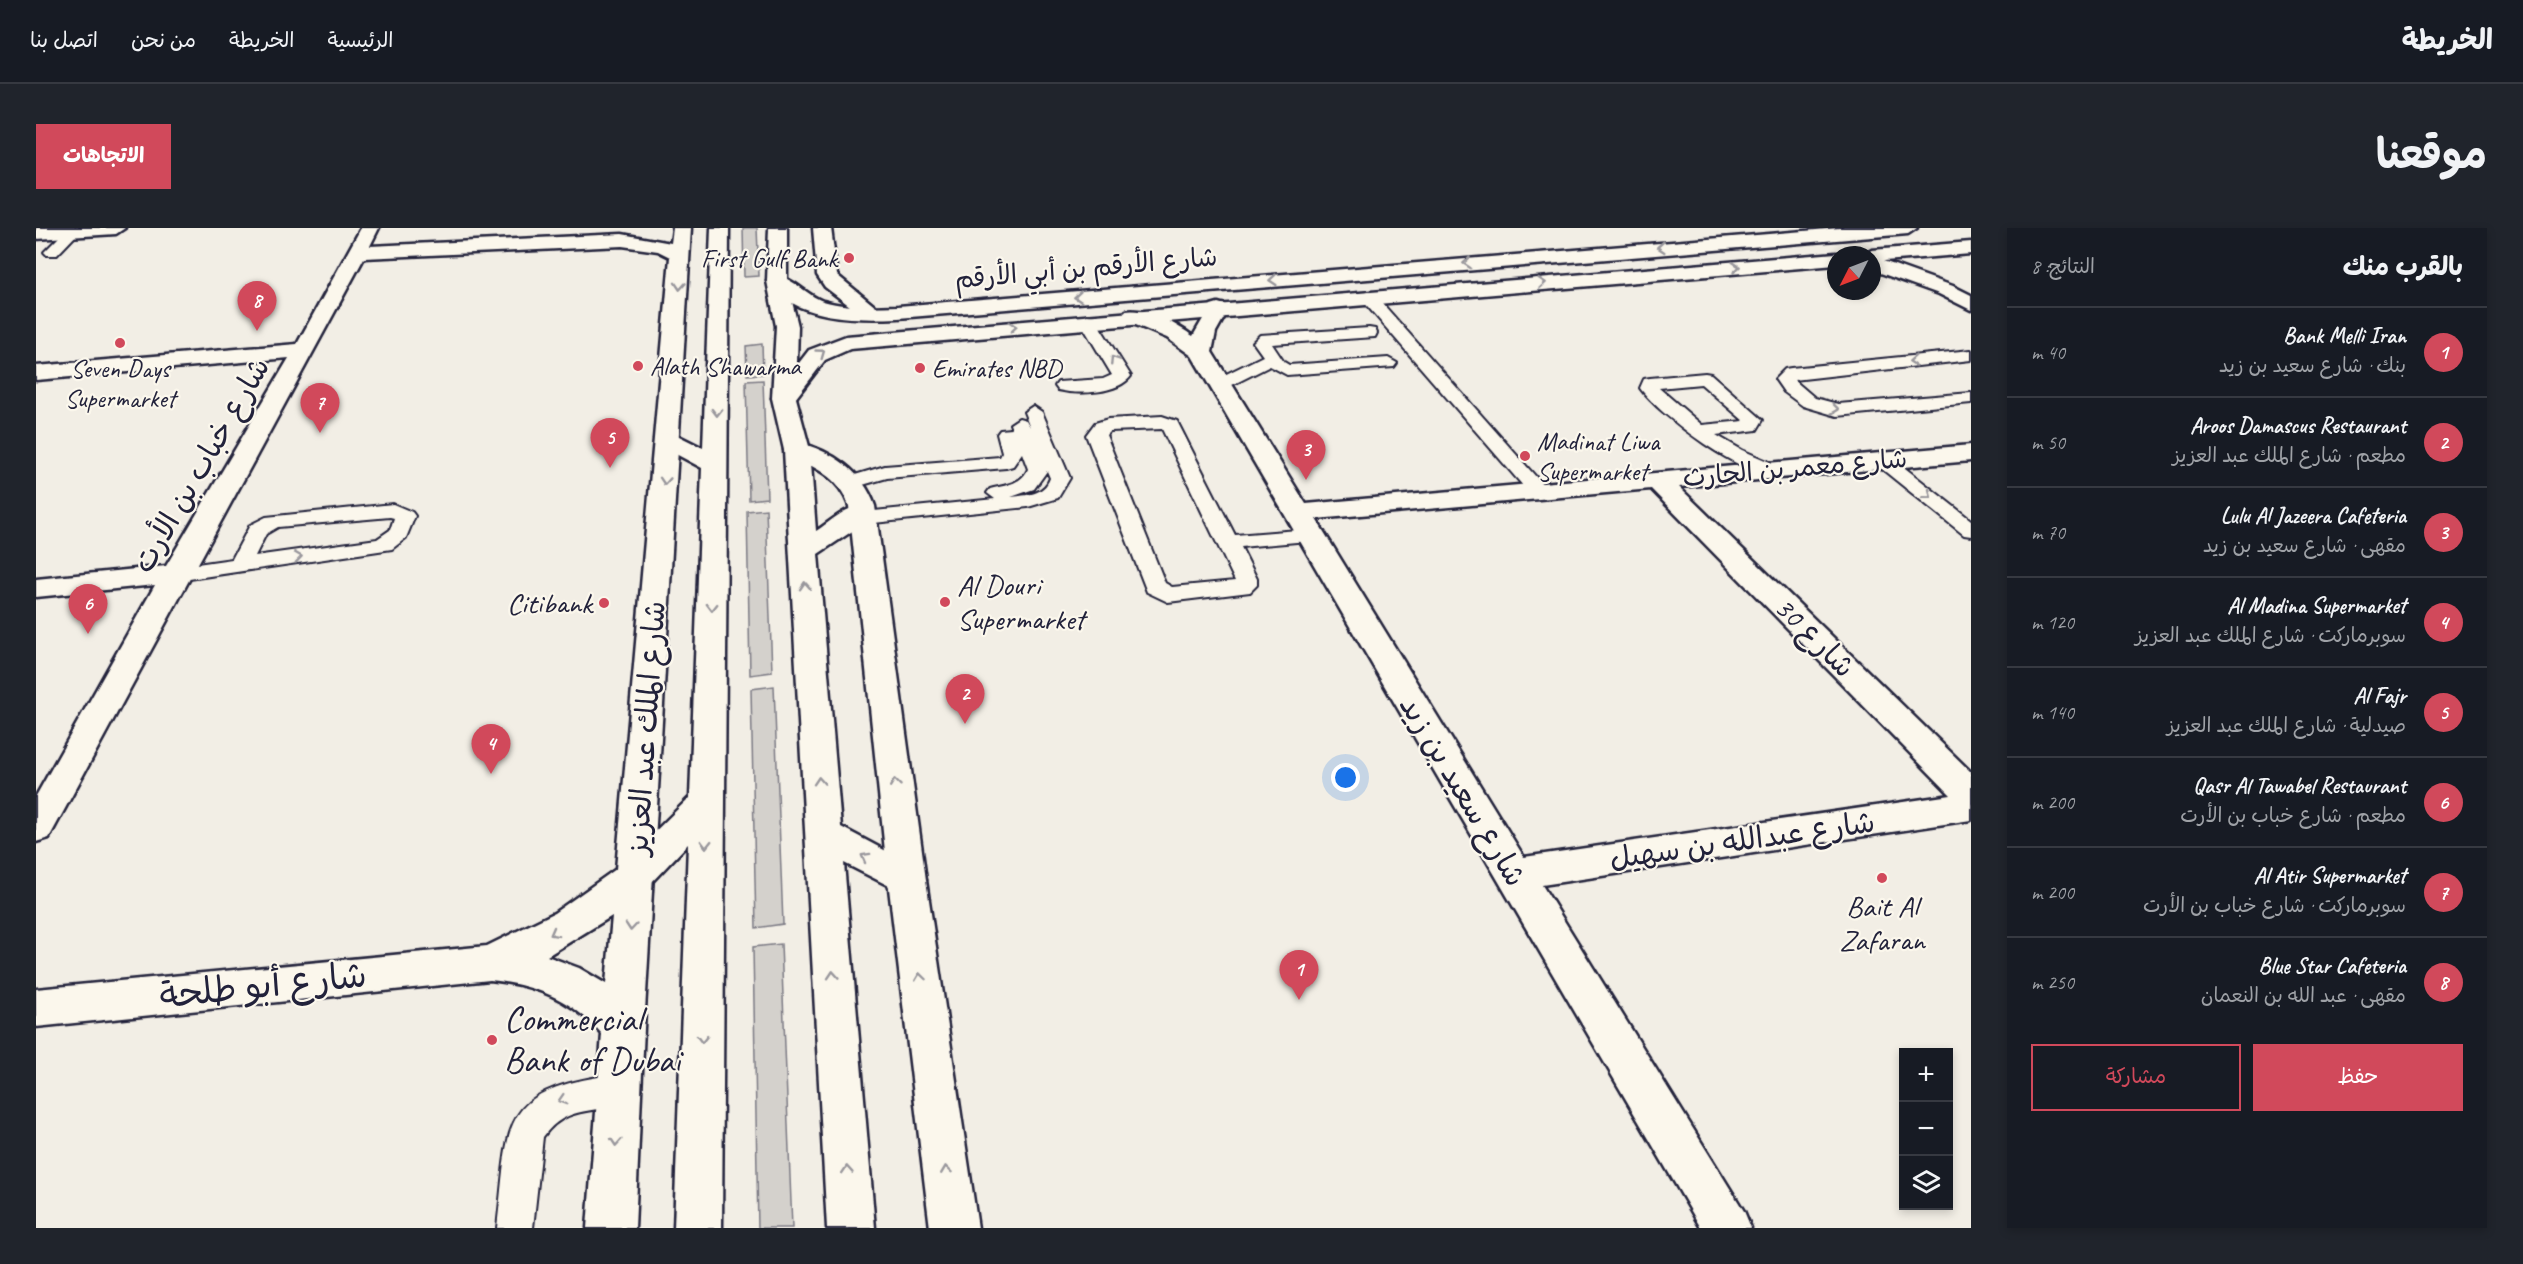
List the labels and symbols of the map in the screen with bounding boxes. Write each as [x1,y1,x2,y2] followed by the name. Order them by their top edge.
[953,238,1219,302] street label: شارع الأرقم بن أبي الأرقم
[1657,240,1666,253] one-way arrow
[701,242,839,275] place label: First Gulf Bank
[1827,246,1881,300] north arrow
[842,251,856,265] marker: First Gulf Bank
[1462,257,1471,270] one-way arrow
[1732,261,1741,274] one-way arrow
[1268,273,1277,286] one-way arrow
[1538,277,1547,290] one-way arrow
[238,282,276,331] pin: 8
[673,282,686,291] one-way arrow
[1074,290,1083,303] one-way arrow
[1008,321,1018,334] one-way arrow
[113,336,127,350] marker: Seven Days Supermarket
[815,349,826,360] one-way arrow
[123,350,280,581] street label: شارع خباب بن الأرت
[650,350,802,383] place label: Alath Shawarma
[65,352,179,415] place label: Seven Days Supermarket
[932,352,1064,385] place label: Emirates NBD
[1908,354,1917,367] one-way arrow
[1110,356,1121,367] one-way arrow
[631,359,645,373] marker: Alath Shawarma
[913,361,927,375] marker: Emirates NBD
[300,384,340,433] pin: 7
[1831,402,1840,415] one-way arrow
[710,408,723,417] one-way arrow
[590,418,630,468] pin: 5
[1537,425,1661,488] place label: Madinat Liwa Supermarket
[1286,430,1326,480] pin: 3
[1681,442,1909,495] street label: شارع معمر بن الحارث
[1518,449,1532,463] marker: Madinat Liwa Supermarket
[659,476,672,485] one-way arrow
[1921,488,1932,499] one-way arrow
[293,552,303,564] one-way arrow
[957,566,1089,638] place label: Al Douri Supermarket
[799,582,812,591] one-way arrow
[68,584,108,634] pin: 6
[507,584,594,622] place label: Citibank
[1765,588,1864,687] street label: شارع 30
[938,595,952,609] marker: Al Douri Supermarket
[597,596,611,610] marker: Citibank
[618,600,676,859] street label: شارع الملك عبد العزيز
[706,603,718,612] one-way arrow
[946,674,984,724] pin: 2
[1389,689,1535,894] street label: شارع سعيد بن زيد
[472,724,510,774] pin: 4
[1331,763,1360,792] your location
[813,776,826,785] one-way arrow
[889,779,902,788] one-way arrow
[1607,803,1877,879] street label: شارع عبدالله بن سهيل
[700,840,712,849] one-way arrow
[861,853,871,864] one-way arrow
[1875,871,1889,885] marker: Bait Al Zafaran
[1839,887,1926,959] place label: Bait Al Zafaran
[625,922,638,931] one-way arrow
[550,926,560,937] one-way arrow
[1280,950,1318,1000] pin: 1
[157,951,369,1021] street label: شارع أبو طلحة
[826,971,839,980] one-way arrow
[915,972,927,981] one-way arrow
[504,996,685,1083] place label: Commercial Bank of Dubai
[485,1033,499,1047] marker: Commercial Bank of Dubai
[695,1035,708,1044] one-way arrow
[557,1093,568,1105] one-way arrow
[610,1138,623,1147] one-way arrow
[840,1165,853,1174] one-way arrow
[941,1165,953,1175] one-way arrow

